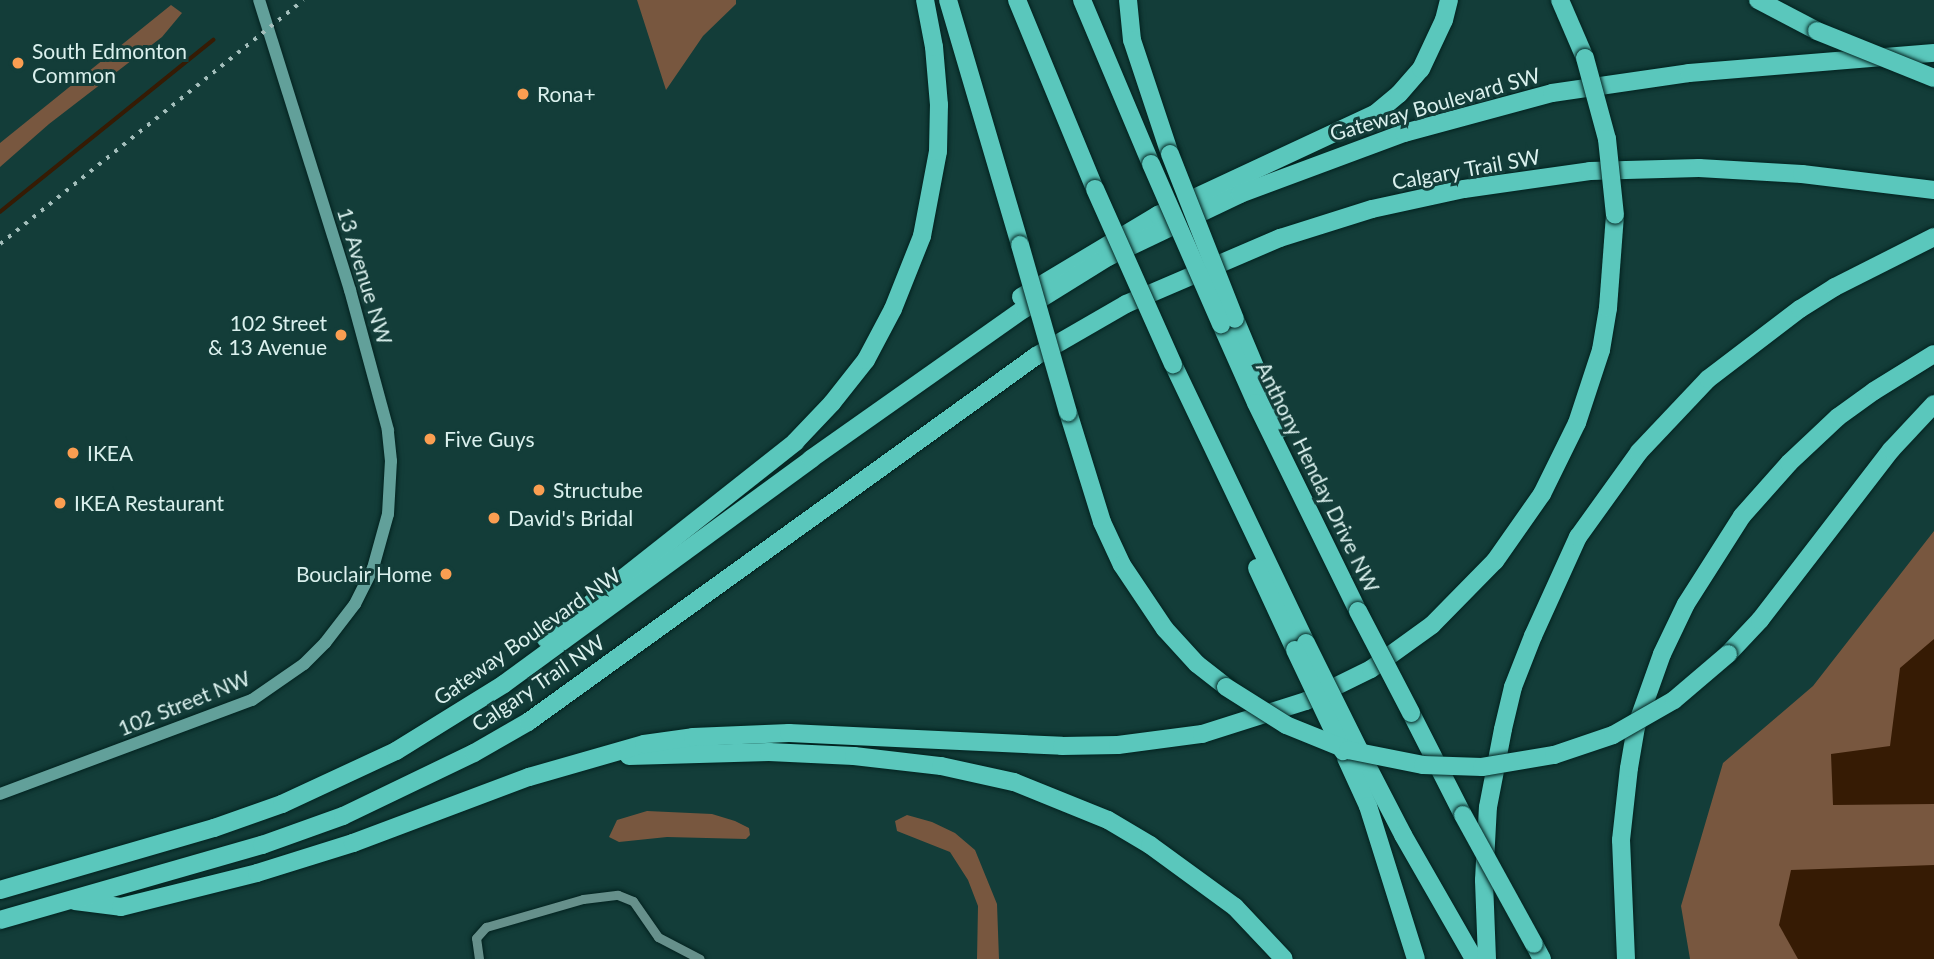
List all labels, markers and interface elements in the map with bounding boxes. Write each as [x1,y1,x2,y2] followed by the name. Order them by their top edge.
[32,38,187,88] place label: South Edmonton Common
[10,55,26,71] marker: South Edmonton Common
[1327,62,1543,146] street label: Gateway Boulevard SW
[537,81,596,107] place label: Rona+
[515,86,531,102] marker: Rona+
[1389,143,1543,195] street label: Calgary Trail SW
[332,204,398,348] street label: 13 Avenue NW
[207,310,327,360] place label: 102 Street & 13 Avenue
[333,327,349,343] marker: 102 Street & 13 Avenue
[1251,357,1385,597] street label: Anthony Henday Drive NW
[444,426,534,452] place label: Five Guys
[422,431,438,447] marker: Five Guys
[87,440,133,466] place label: IKEA
[65,445,81,461] marker: IKEA
[553,477,643,503] place label: Structube
[531,482,547,498] marker: Structube
[74,490,225,516] place label: IKEA Restaurant
[52,495,68,511] marker: IKEA Restaurant
[508,505,633,531] place label: David's Bridal
[486,510,502,526] marker: David's Bridal
[296,561,432,587] place label: Bouclair Home
[429,562,625,710] street label: Gateway Boulevard NW
[438,566,454,582] marker: Bouclair Home
[466,629,610,737] street label: Calgary Trail NW
[114,665,254,741] street label: 102 Street NW

